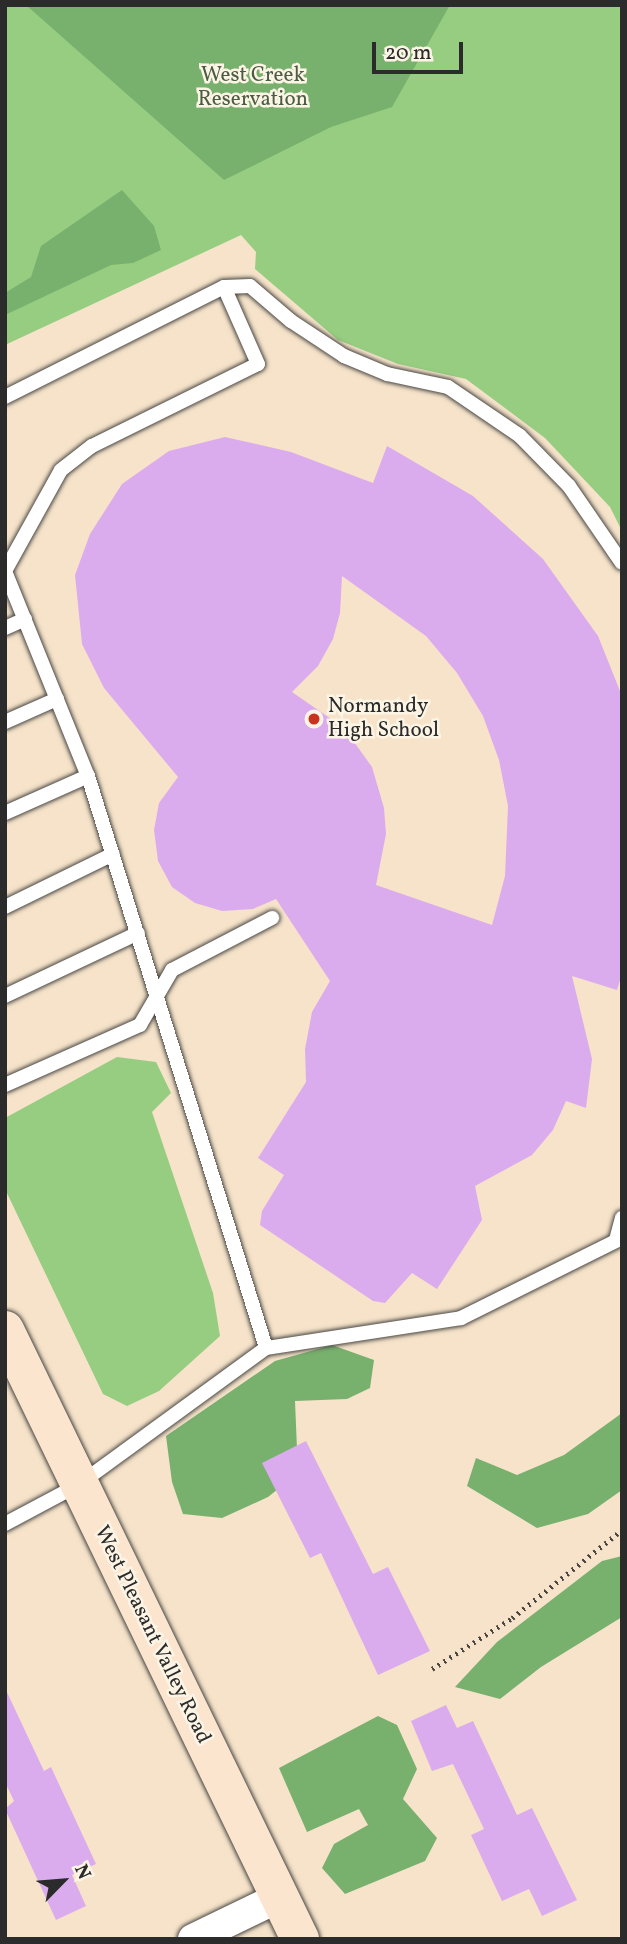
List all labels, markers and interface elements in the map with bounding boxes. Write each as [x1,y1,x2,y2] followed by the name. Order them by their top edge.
[375,28,466,72] scale bar
[385,39,431,68] text: 20 m
[198,63,308,113] park label: West Creek Reservation
[328,694,439,744] place label: Normandy High School
[306,711,322,727] marker: Normandy High School
[88,1521,216,1749] street label: West Pleasant Valley Road
[28,1846,98,1916] north arrow
[67,1860,97,1884] text: N

